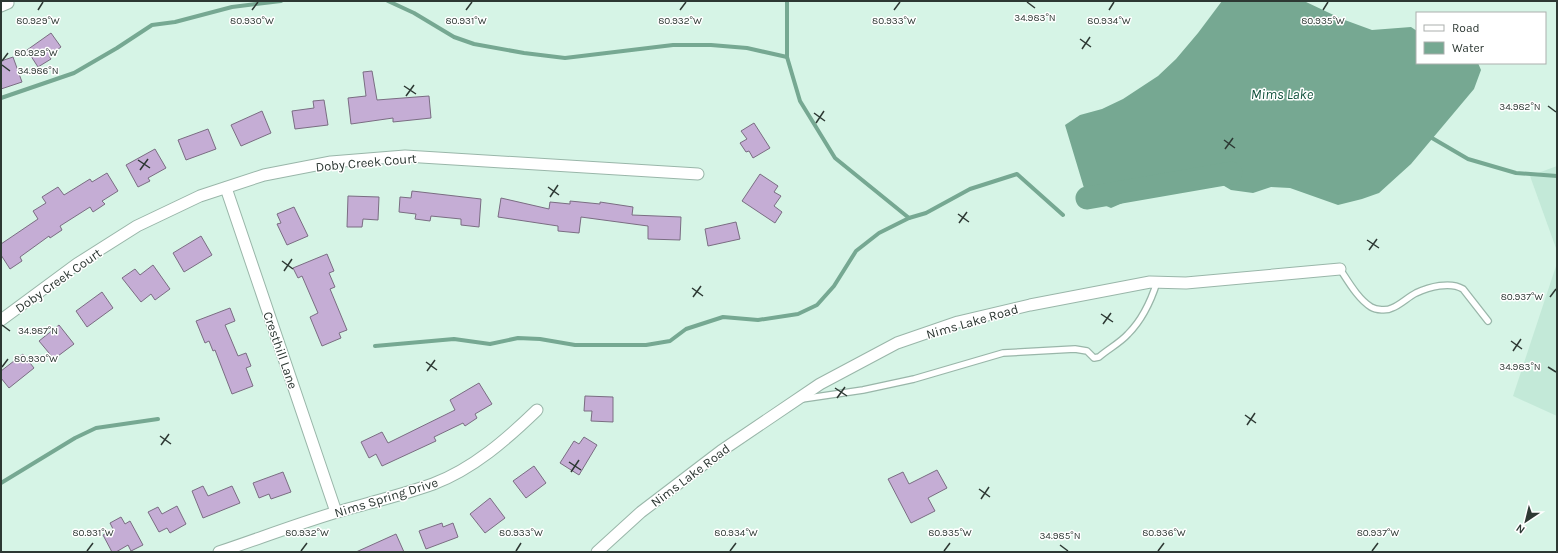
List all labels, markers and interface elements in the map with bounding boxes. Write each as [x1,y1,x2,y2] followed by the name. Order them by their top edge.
[1014,12,1056,24] text: 34.983°N
[1416,12,1546,64] legend
[16,15,60,27] text: 80.929°W
[230,15,274,27] text: 80.930°W
[445,15,487,27] text: 80.931°W
[658,15,702,27] text: 80.932°W
[872,15,916,27] text: 80.933°W
[1087,15,1131,27] text: 80.934°W
[1301,15,1345,27] text: 80.935°W
[1452,21,1480,35] text: Road
[1452,41,1485,55] text: Water
[14,47,58,59] text: 80.929°W
[17,65,59,77] text: 34.986°N
[1251,86,1314,103] water label: Mims Lake
[1499,101,1541,113] text: 34.982°N
[315,151,417,174] street label: Doby Creek Court
[12,245,104,316] street label: Doby Creek Court
[1501,291,1543,303] text: 80.937°W
[924,301,1020,342] street label: Nims Lake Road
[260,309,301,391] street label: Cresthill Lane
[18,325,58,337] text: 34.987°N
[14,353,58,365] text: 80.930°W
[1499,361,1541,373] text: 34.983°N
[648,441,733,510] street label: Nims Lake Road
[333,474,440,520] street label: Nims Spring Drive
[1506,501,1546,541] north arrow
[1514,521,1528,536] text: N
[72,527,114,539] text: 80.931°W
[285,527,329,539] text: 80.932°W
[499,527,543,539] text: 80.933°W
[714,527,758,539] text: 80.934°W
[928,527,972,539] text: 80.935°W
[1142,527,1186,539] text: 80.936°W
[1357,527,1399,539] text: 80.937°W
[1039,530,1081,542] text: 34.985°N

